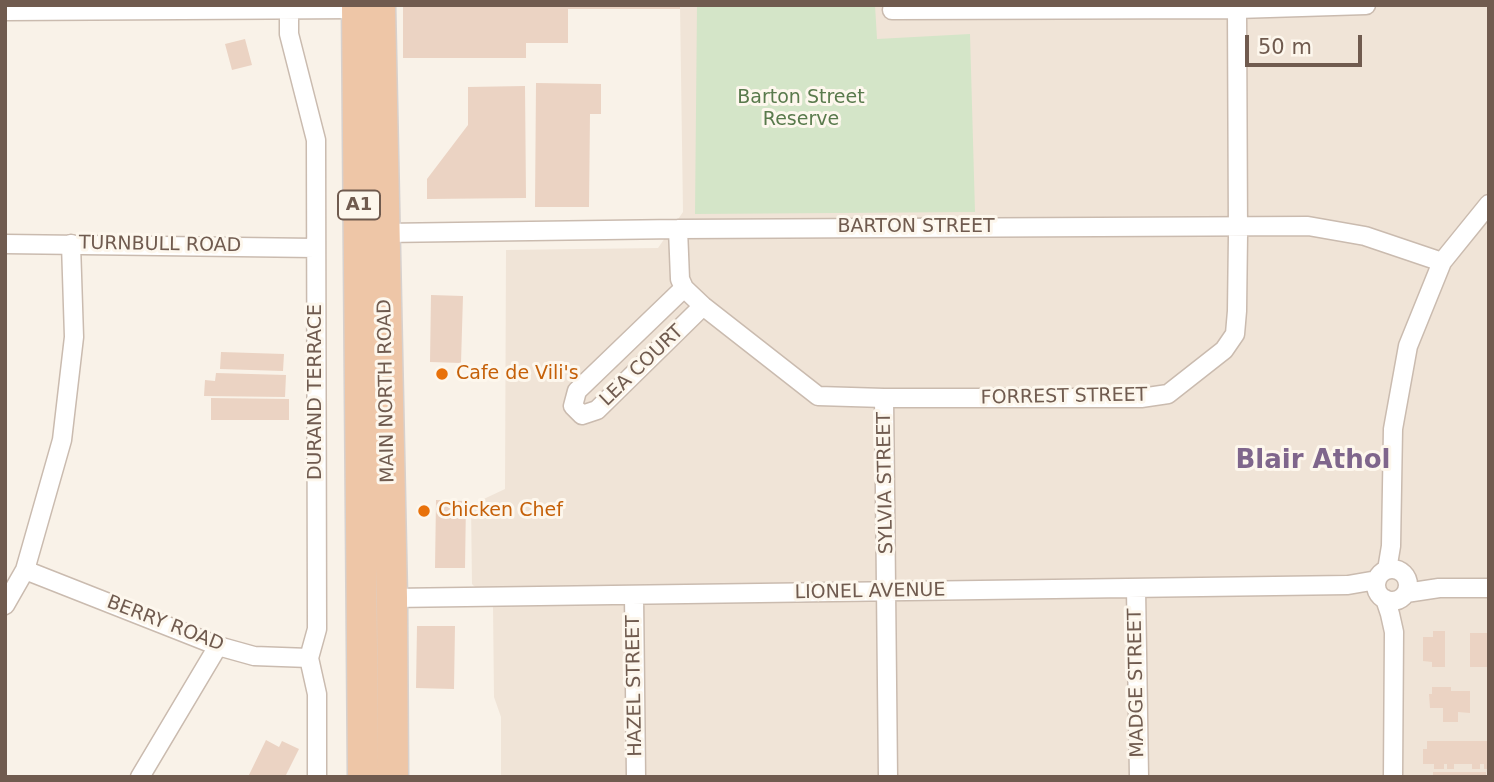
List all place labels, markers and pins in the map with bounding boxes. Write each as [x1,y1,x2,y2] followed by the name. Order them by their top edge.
[456,363,579,385] place label: Cafe de Vili's
[434,366,450,382] marker: Cafe de Vili's
[438,500,563,522] place label: Chicken Chef
[416,503,432,519] marker: Chicken Chef

